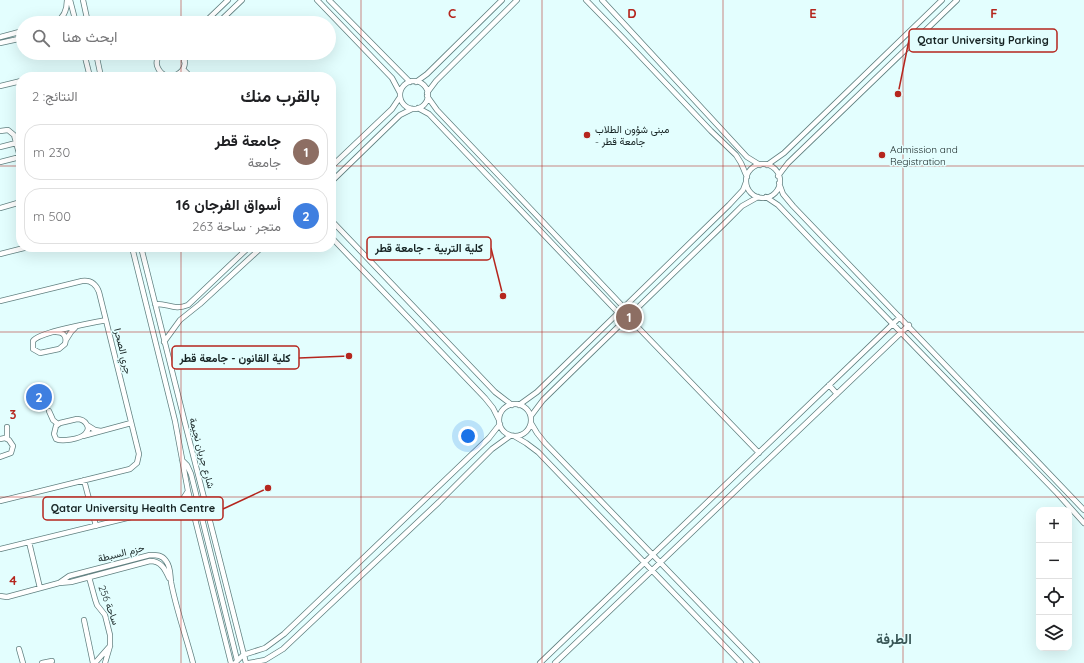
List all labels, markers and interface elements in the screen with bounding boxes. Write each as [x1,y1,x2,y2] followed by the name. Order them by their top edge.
[448,5,456,21] text: C
[627,5,637,21] text: D
[809,5,817,21] text: E
[990,5,998,21] text: F
[16,16,336,60] search box
[30,27,52,49] icon: search
[62,27,118,46] text: ابحث هنا
[909,29,1057,52] callout: Qatar University Parking
[917,33,1049,47] text: Qatar University Parking
[241,85,320,106] text: بالقرب منك
[32,88,78,104] text: النتائج: 2
[595,123,669,148] place label: مبنى شؤون الطلاب - جامعة قطر
[582,130,592,140] marker: مبنى شؤون الطلاب - جامعة قطر
[215,131,281,150] text: جامعة قطر
[890,143,958,168] place label: Admission and Registration
[33,144,70,160] text: 230 m
[303,144,309,160] text: 1
[877,150,887,160] marker: Admission and Registration
[248,154,281,170] text: جامعة
[176,195,281,214] text: أسواق الفرجان 16
[33,208,71,224] text: 500 m
[302,208,310,224] text: 2
[192,218,281,234] text: متجر · ساحة 263
[367,237,491,260] callout: كلية التربية - جامعة قطر
[374,241,483,255] text: كلية التربية - جامعة قطر
[616,302,642,332] pin: 1
[109,327,135,376] street label: جري الصحرا
[172,346,299,369] callout: كلية القانون - جامعة قطر
[178,351,291,365] text: كلية القانون - جامعة قطر
[26,382,52,412] pin: 2
[10,406,17,422] text: 3
[186,416,218,490] street label: شارع جريان نجيمة
[458,426,478,446] your location
[43,497,223,520] callout: Qatar University Health Centre
[51,501,216,515] text: Qatar University Health Centre
[1036,507,1072,651] map controls
[1036,507,1072,543] button: +
[96,541,146,565] street label: حزم السبطة
[1036,543,1072,579] button: −
[9,572,17,588] text: 4
[1036,579,1072,615] button: locate
[95,583,123,627] street label: ساحة 256
[1036,615,1072,651] button: layers
[876,630,912,648] district label: الطرفة

